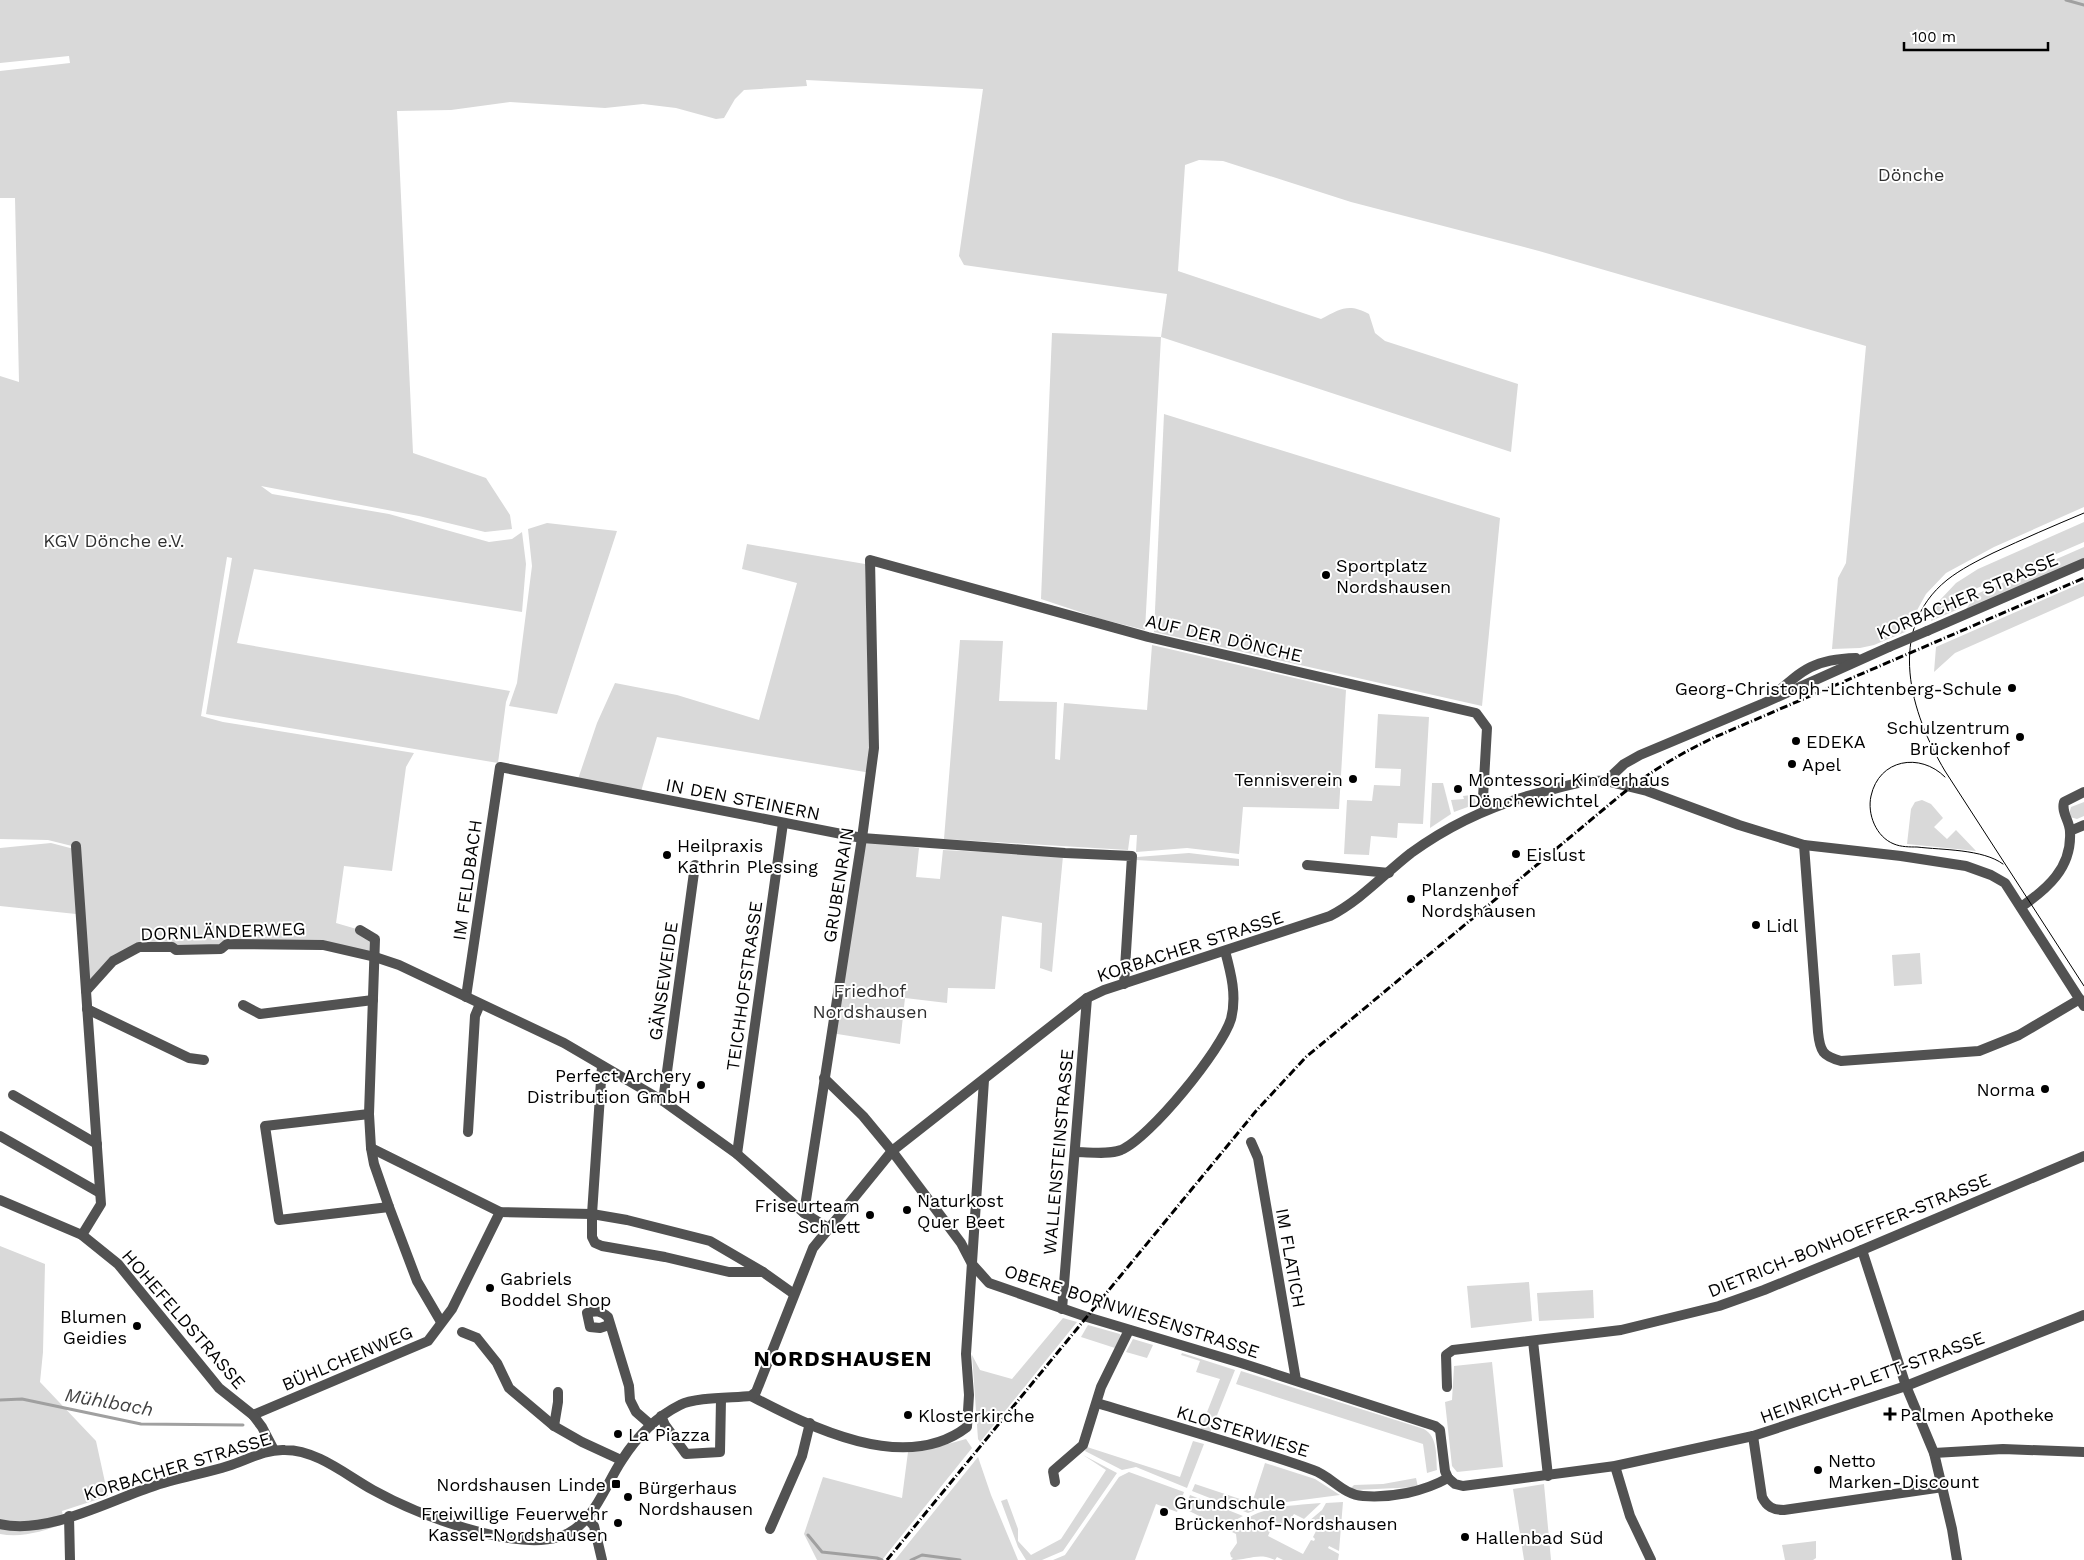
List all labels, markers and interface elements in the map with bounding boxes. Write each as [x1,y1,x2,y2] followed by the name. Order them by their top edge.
[1904,20,2048,52] scale bar
[1912,28,1956,46] text: 100 m
[1878,164,1944,185] park label: Dönche
[43,530,185,551] park label: KGV Dönche e.V.
[1873,548,2061,644] street label: KORBACHER STRASSE
[1336,555,1451,597] place label: Sportplatz Nordshausen
[1320,569,1332,581] marker: Sportplatz Nordshausen
[1144,610,1304,666] street label: AUF DER DÖNCHE
[1675,678,2002,699] place label: Georg-Christoph-Lichtenberg-Schule
[2006,682,2018,694] marker: Georg-Christoph-Lichtenberg-Schule
[1887,717,2010,759] place label: Schulzentrum Brückenhof
[1806,731,1866,752] place label: EDEKA
[2014,731,2026,743] marker: Schulzentrum Brückenhof
[1790,735,1802,747] marker: EDEKA
[1802,754,1842,775] place label: Apel
[1786,758,1798,770] marker: Apel
[1234,769,1343,790] place label: Tennisverein
[1468,769,1670,811] place label: Montessori Kinderhaus Dönchewichtel
[1347,773,1359,785] marker: Tennisverein
[664,774,822,824] street label: IN DEN STEINERN
[1452,783,1464,795] marker: Montessori Kinderhaus Dönchewichtel
[448,818,486,942] street label: IM FELDBACH
[819,826,857,944] street label: GRUBENRAIN
[677,835,818,877] place label: Heilpraxis Kathrin Plessing
[1526,844,1586,865] place label: Eislust
[1510,848,1522,860] marker: Eislust
[661,849,673,861] marker: Heilpraxis Kathrin Plessing
[1421,879,1536,921] place label: Planzenhof Nordshausen
[1405,893,1417,905] marker: Planzenhof Nordshausen
[722,900,766,1072] street label: TEICHHOFSTRASSE
[1094,906,1286,986] street label: KORBACHER STRASSE
[1766,915,1799,936] place label: Lidl
[140,918,306,944] street label: DORNLÄNDERWEG
[1750,919,1762,931] marker: Lidl
[644,920,682,1042] street label: GÄNSEWEIDE
[812,980,928,1022] park label: Friedhof Nordshausen
[1039,1048,1077,1256] street label: WALLENSTEINSTRASSE
[527,1065,692,1107] place label: Perfect Archery Distribution GmbH
[695,1079,707,1091] marker: Perfect Archery Distribution GmbH
[1976,1079,2035,1100] place label: Norma
[2039,1083,2051,1095] marker: Norma
[1705,1169,1993,1301] street label: DIETRICH-BONHOEFFER-STRASSE
[917,1190,1005,1232] place label: Naturkost Quer Beet
[755,1195,860,1237] place label: Friseurteam Schlett
[901,1204,913,1216] marker: Naturkost Quer Beet
[1272,1207,1310,1309] street label: IM FLATICH
[864,1209,876,1221] marker: Friseurteam Schlett
[118,1245,250,1393] street label: HOHEFELDSTRASSE
[1002,1260,1262,1362] street label: OBERE BORNWIESENSTRASSE
[500,1268,611,1310] place label: Gabriels Boddel Shop
[484,1282,496,1294] marker: Gabriels Boddel Shop
[60,1306,127,1348] place label: Blumen Geidies
[131,1320,143,1332] marker: Blumen Geidies
[279,1321,415,1395] street label: BÜHLCHENWEG
[1757,1327,1987,1427] street label: HEINRICH-PLETT-STRASSE
[753,1346,933,1371] district label: NORDSHAUSEN
[63,1383,155,1421] water label: Mühlbach
[1174,1401,1312,1461] street label: KLOSTERWIESE
[1900,1404,2054,1425] place label: Palmen Apotheke
[918,1405,1035,1426] place label: Klosterkirche
[1884,1408,1896,1420] marker: Palmen Apotheke
[902,1409,914,1421] marker: Klosterkirche
[628,1424,710,1445] place label: La Piazza
[81,1427,273,1505] street label: KORBACHER STRASSE
[612,1428,624,1440] marker: La Piazza
[1828,1450,1980,1492] place label: Netto Marken-Discount
[1812,1464,1824,1476] marker: Netto Marken-Discount
[436,1474,606,1495] place label: Nordshausen Linde
[638,1477,753,1519] place label: Bürgerhaus Nordshausen
[610,1478,622,1490] marker: Nordshausen Linde
[622,1491,634,1503] marker: Bürgerhaus Nordshausen
[1174,1492,1398,1534] place label: Grundschule Brückenhof-Nordshausen
[421,1503,608,1545] place label: Freiwillige Feuerwehr Kassel-Nordshausen
[1158,1506,1170,1518] marker: Grundschule Brückenhof-Nordshausen
[612,1517,624,1529] marker: Freiwillige Feuerwehr Kassel-Nordshausen
[1475,1527,1604,1548] place label: Hallenbad Süd
[1459,1531,1471,1543] marker: Hallenbad Süd

